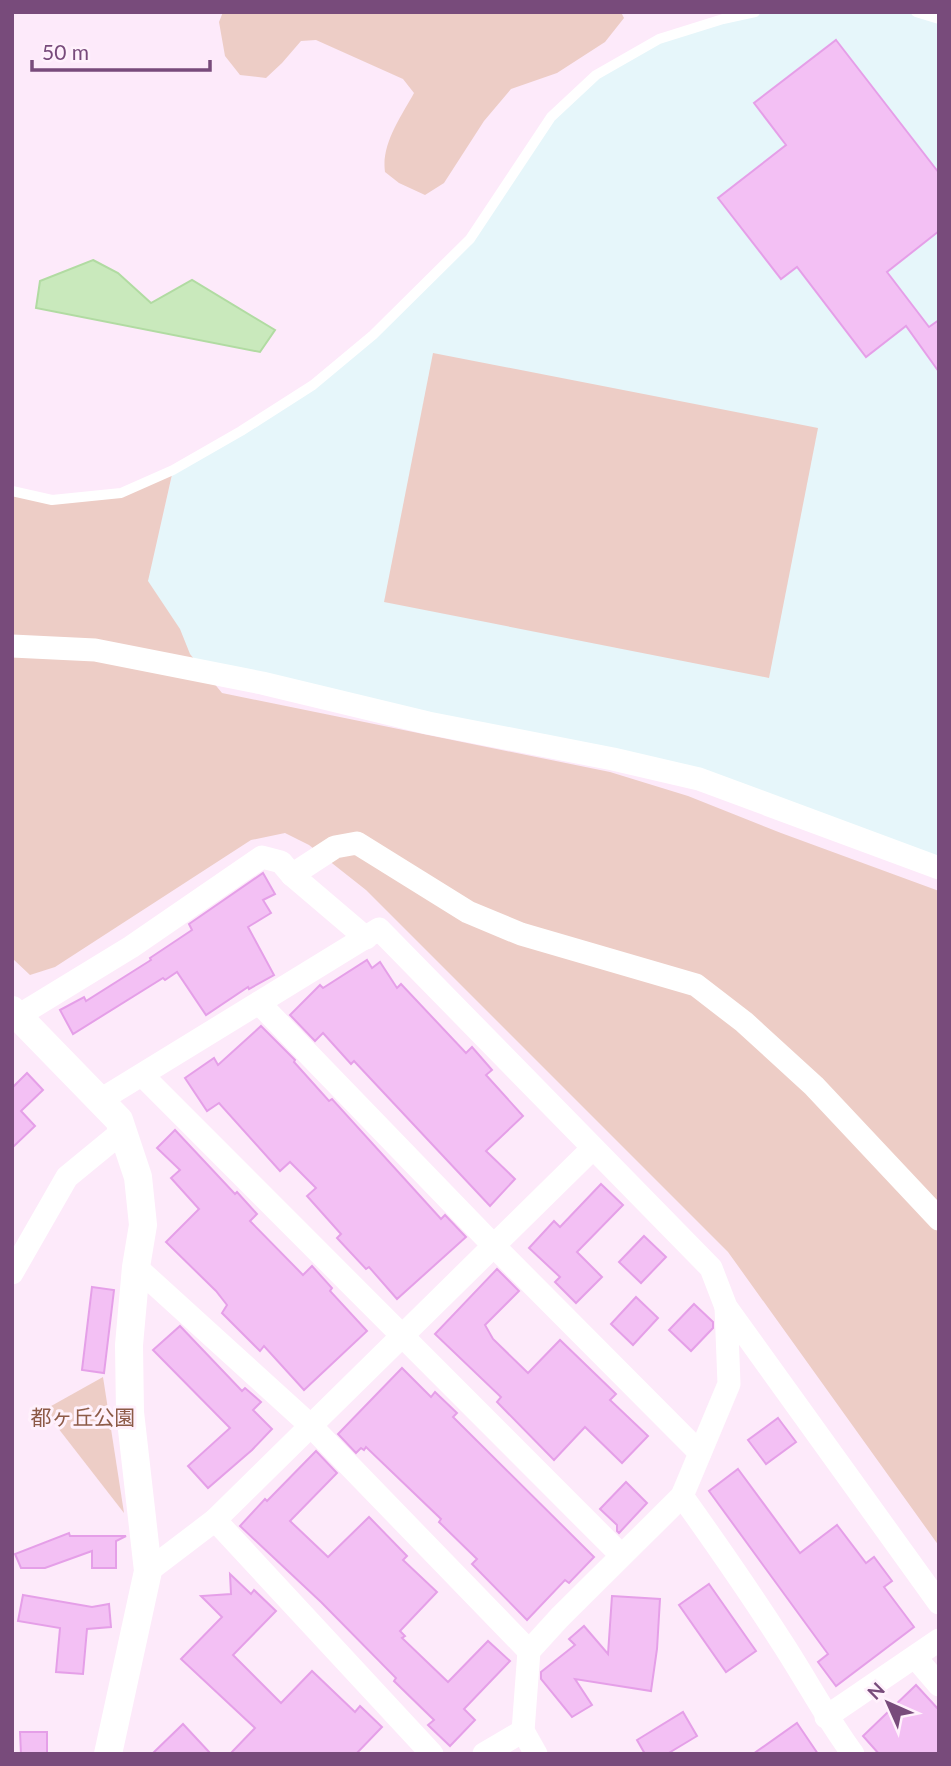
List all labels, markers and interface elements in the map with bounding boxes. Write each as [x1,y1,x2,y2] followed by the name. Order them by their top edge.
[32,28,210,72] scale bar
[42,39,89,64] text: 50 m
[31,1404,136,1429] park label: 都ヶ丘公園
[853,1668,923,1738] north arrow
[862,1677,889,1704] text: N

